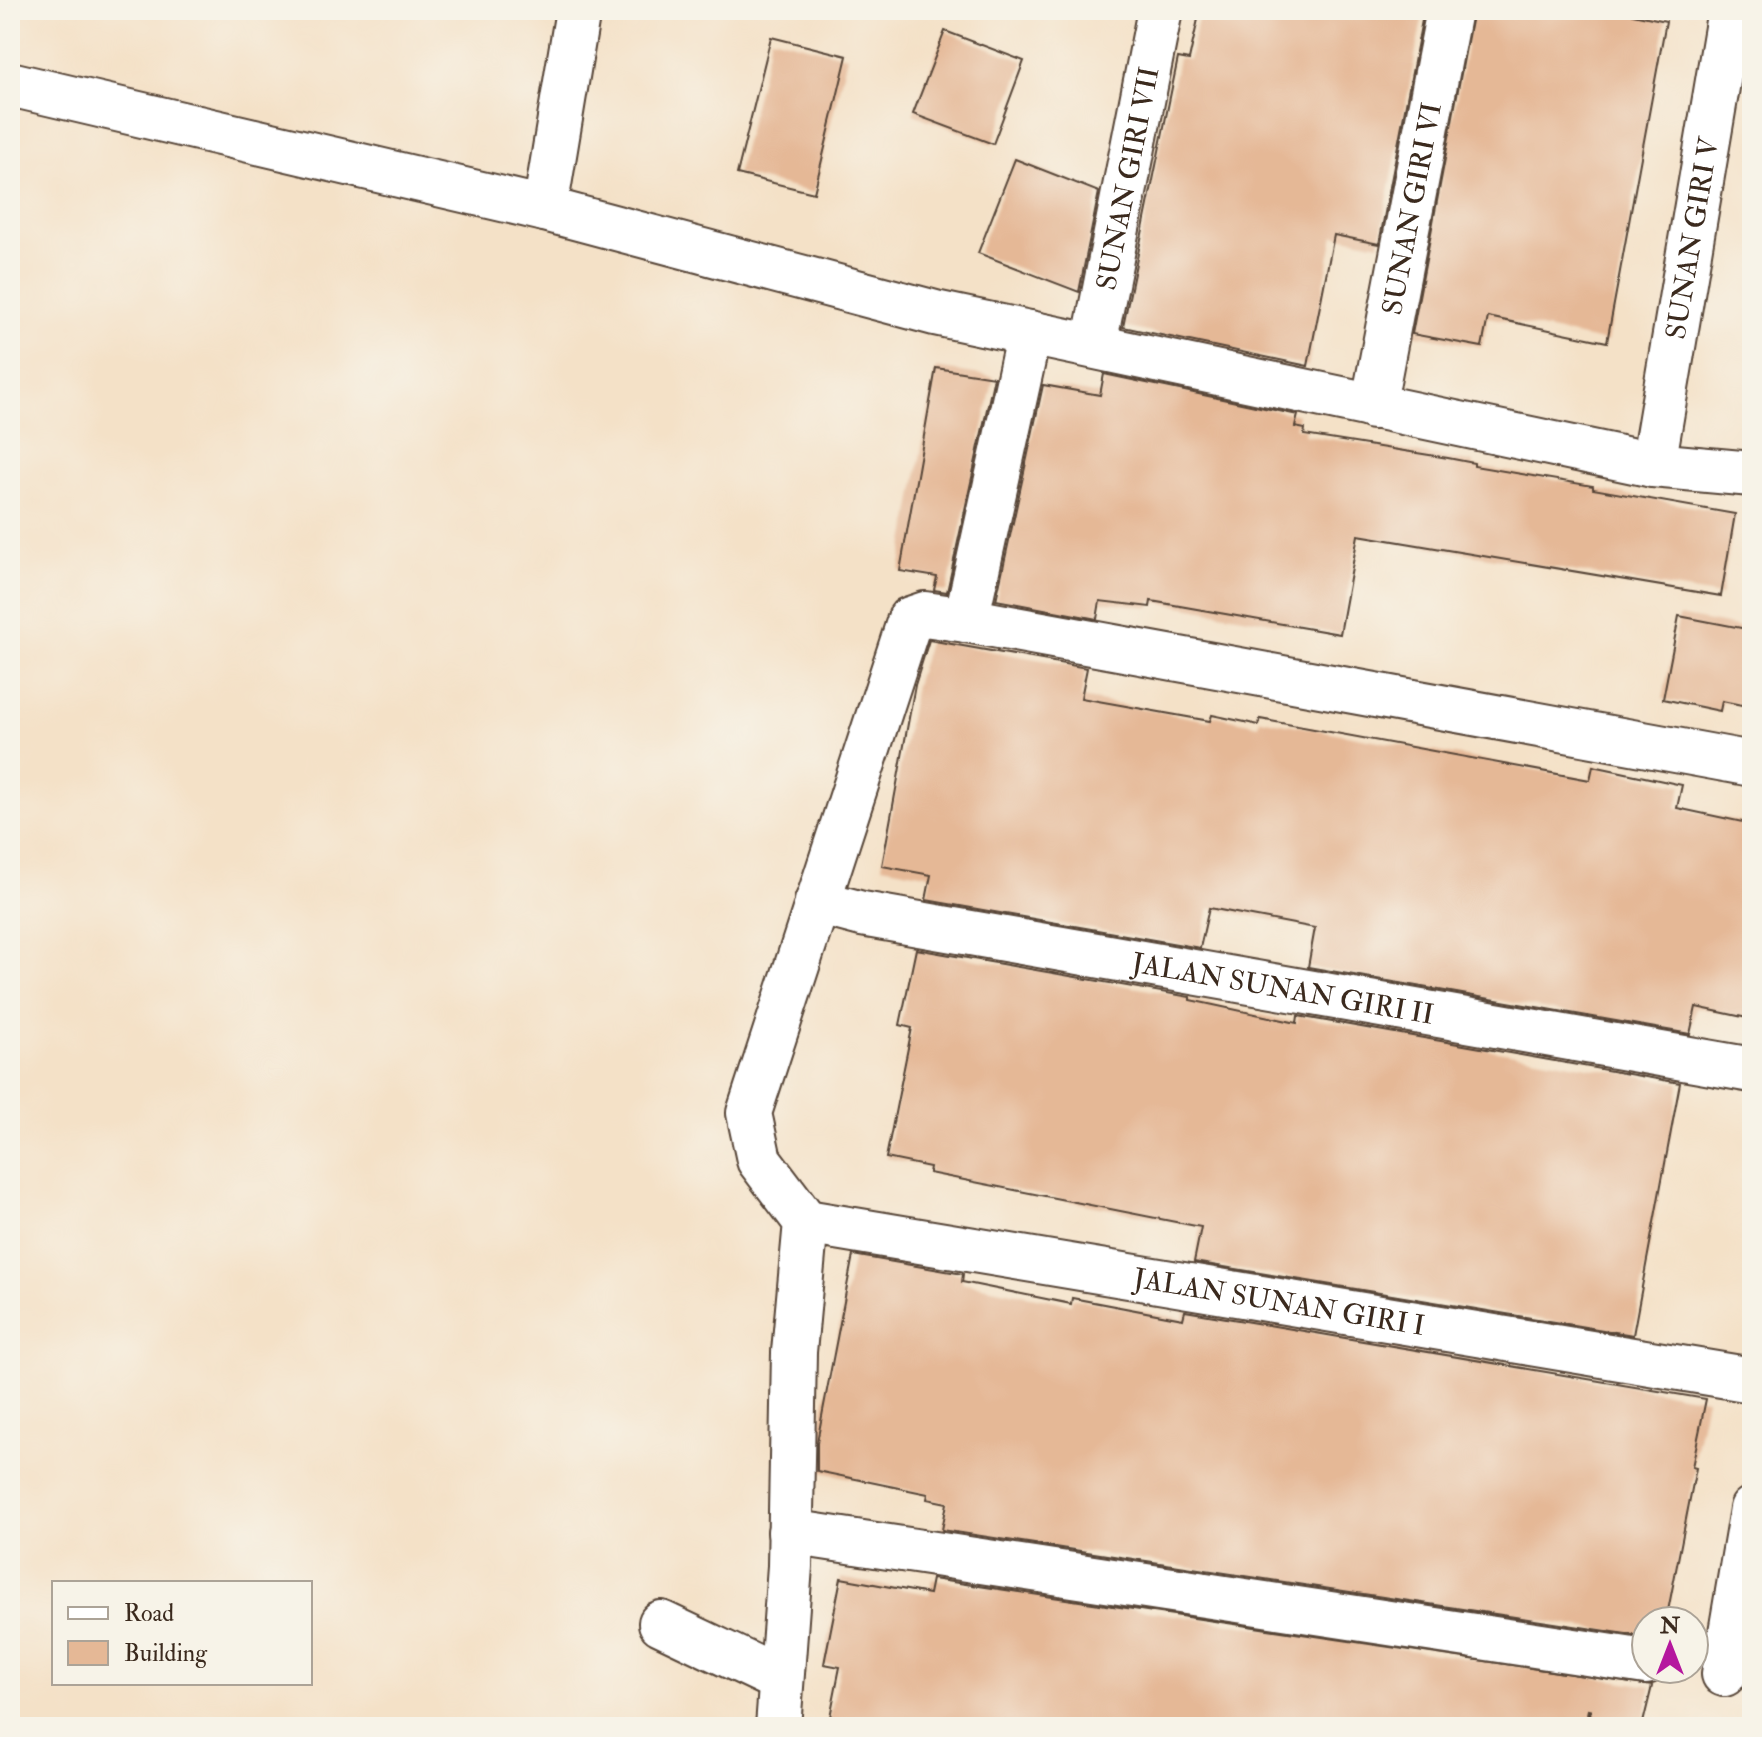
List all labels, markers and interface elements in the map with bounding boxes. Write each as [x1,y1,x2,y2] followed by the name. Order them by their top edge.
[1089,64,1167,293] street label: SUNAN GIRI VII
[1375,100,1450,318] street label: SUNAN GIRI VI
[1659,134,1727,342] street label: SUNAN GIRI V
[1128,945,1436,1033] street label: JALAN SUNAN GIRI II
[1130,1261,1427,1344] street label: JALAN SUNAN GIRI I
[52,1581,312,1685] legend
[124,1598,174,1629] text: Road
[1630,1605,1710,1685] north arrow
[1659,1612,1680,1640] text: N
[124,1638,208,1669] text: Building

